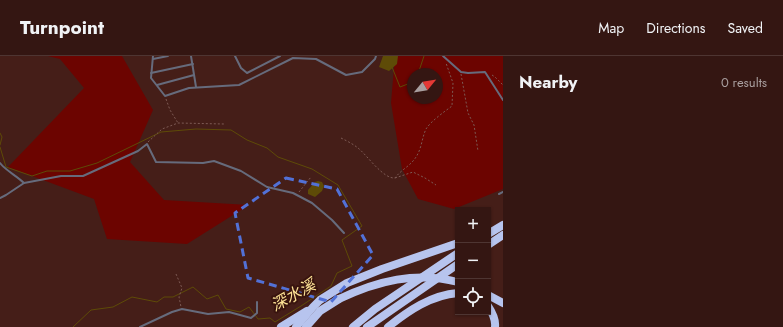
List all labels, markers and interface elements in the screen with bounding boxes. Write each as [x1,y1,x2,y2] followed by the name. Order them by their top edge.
[20,14,104,41] text: Turnpoint
[598,18,624,38] text: Map
[646,18,706,38] text: Directions
[728,18,763,38] text: Saved
[407,68,443,104] north arrow
[519,70,577,94] text: Nearby
[721,73,767,92] text: 0 results
[455,207,491,315] map controls
[455,207,491,243] button: +
[455,243,491,279] button: −
[266,272,321,317] water label: 深水溪
[455,279,491,315] button: locate

